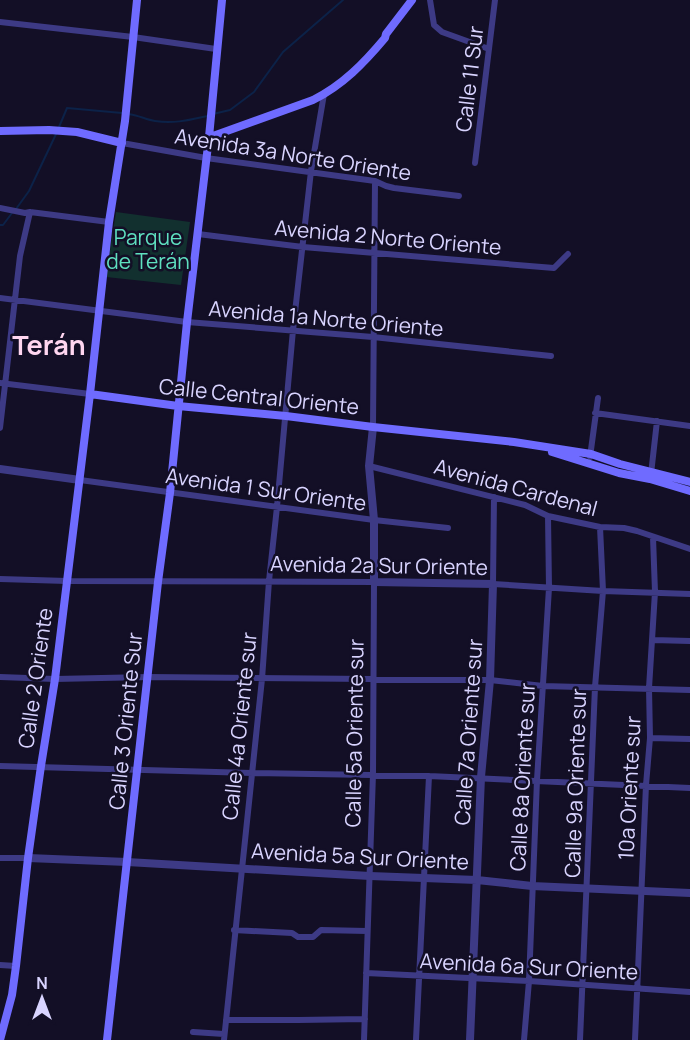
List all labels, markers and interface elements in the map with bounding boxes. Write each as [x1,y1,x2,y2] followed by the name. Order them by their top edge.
[449,24,489,134] street label: Calle 11 Sur
[173,121,413,187] street label: Avenida 3a Norte Oriente
[273,213,503,261] street label: Avenida 2 Norte Oriente
[106,223,190,275] park label: Parque de Terán
[207,294,445,342] street label: Avenida 1a Norte Oriente
[12,326,86,363] district label: Terán
[158,372,360,420] street label: Calle Central Oriente
[431,452,601,522] street label: Avenida Cardenal
[164,461,368,517] street label: Avenida 1 Sur Oriente
[270,549,488,581] street label: Avenida 2a Sur Oriente
[11,606,59,750] street label: Calle 2 Oriente
[102,630,148,811] street label: Calle 3 Oriente Sur
[215,630,263,821] street label: Calle 4a Oriente sur
[448,637,489,826] street label: Calle 7a Oriente sur
[338,638,370,828] street label: Calle 5a Oriente sur
[503,682,541,872] street label: Calle 8a Oriente sur
[558,687,592,878] street label: Calle 9a Oriente sur
[611,715,647,861] street label: 10a Oriente sur
[250,836,470,876] street label: Avenida 5a Sur Oriente
[419,946,639,986] street label: Avenida 6a Sur Oriente
[12,968,72,1028] north arrow
[36,972,48,994] text: N

